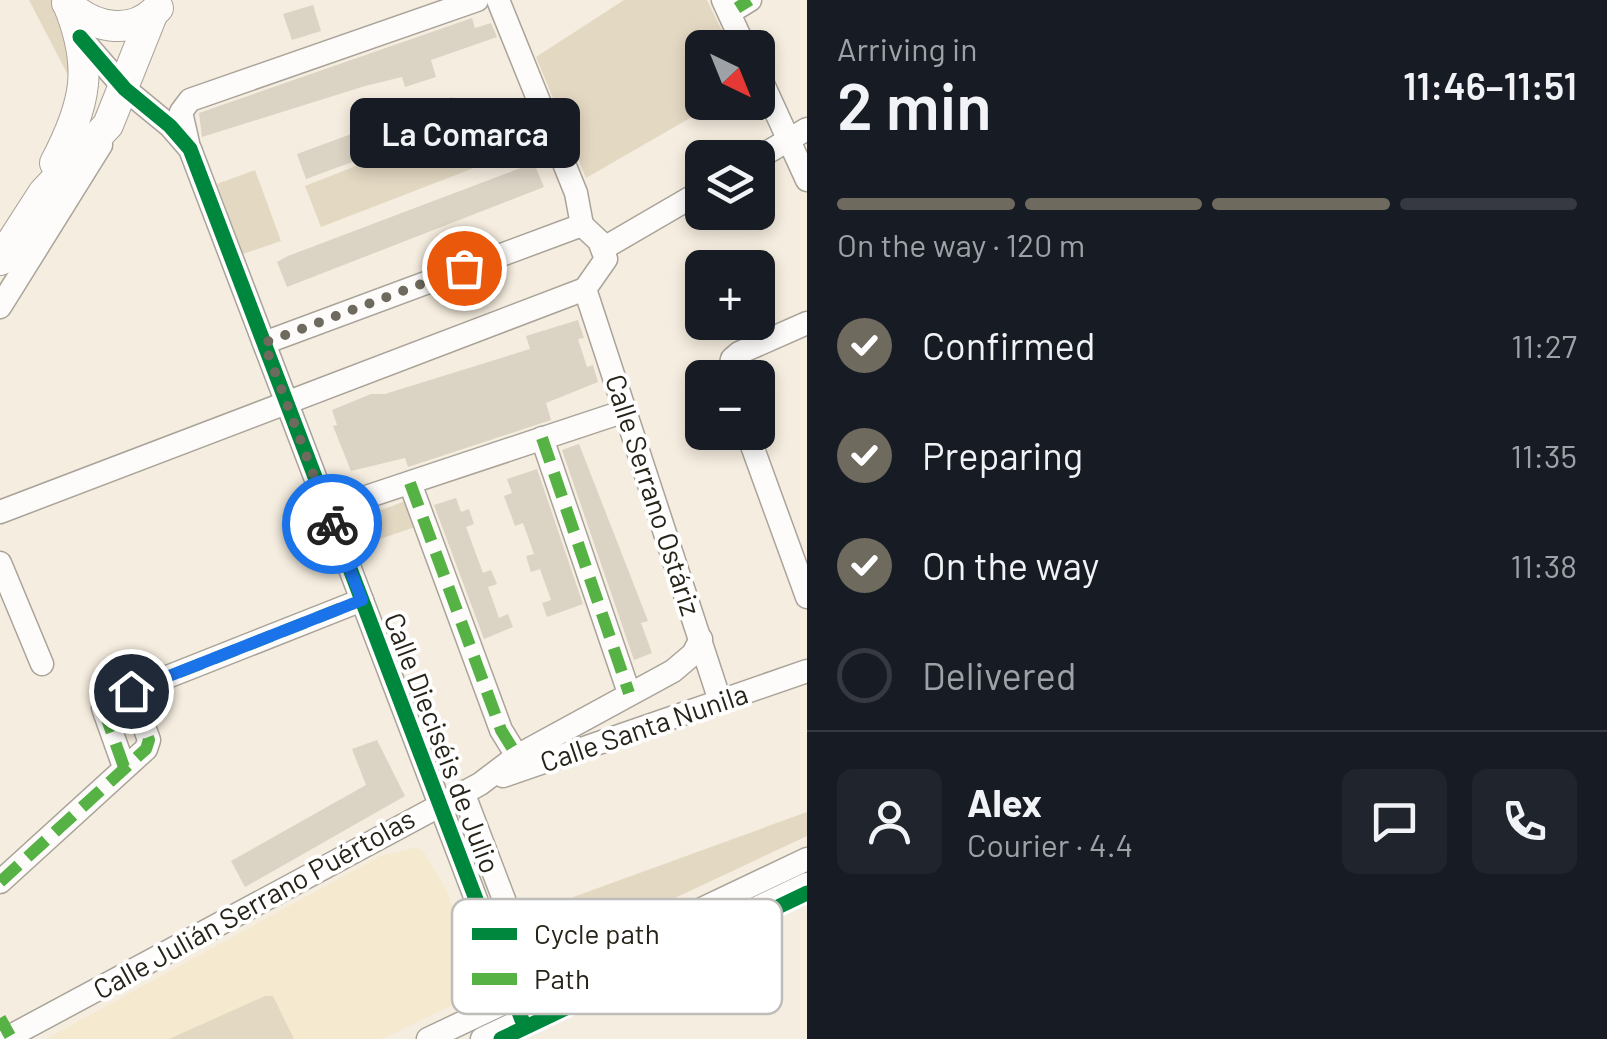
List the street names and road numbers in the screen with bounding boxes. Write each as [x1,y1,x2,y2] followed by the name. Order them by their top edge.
[599,370,709,619] street label: Calle Serrano Ostáriz
[378,608,508,878] street label: Calle Dieciséis de Julio
[535,676,752,778] street label: Calle Santa Nunila
[87,800,420,1006] street label: Calle Julián Serrano Puértolas

